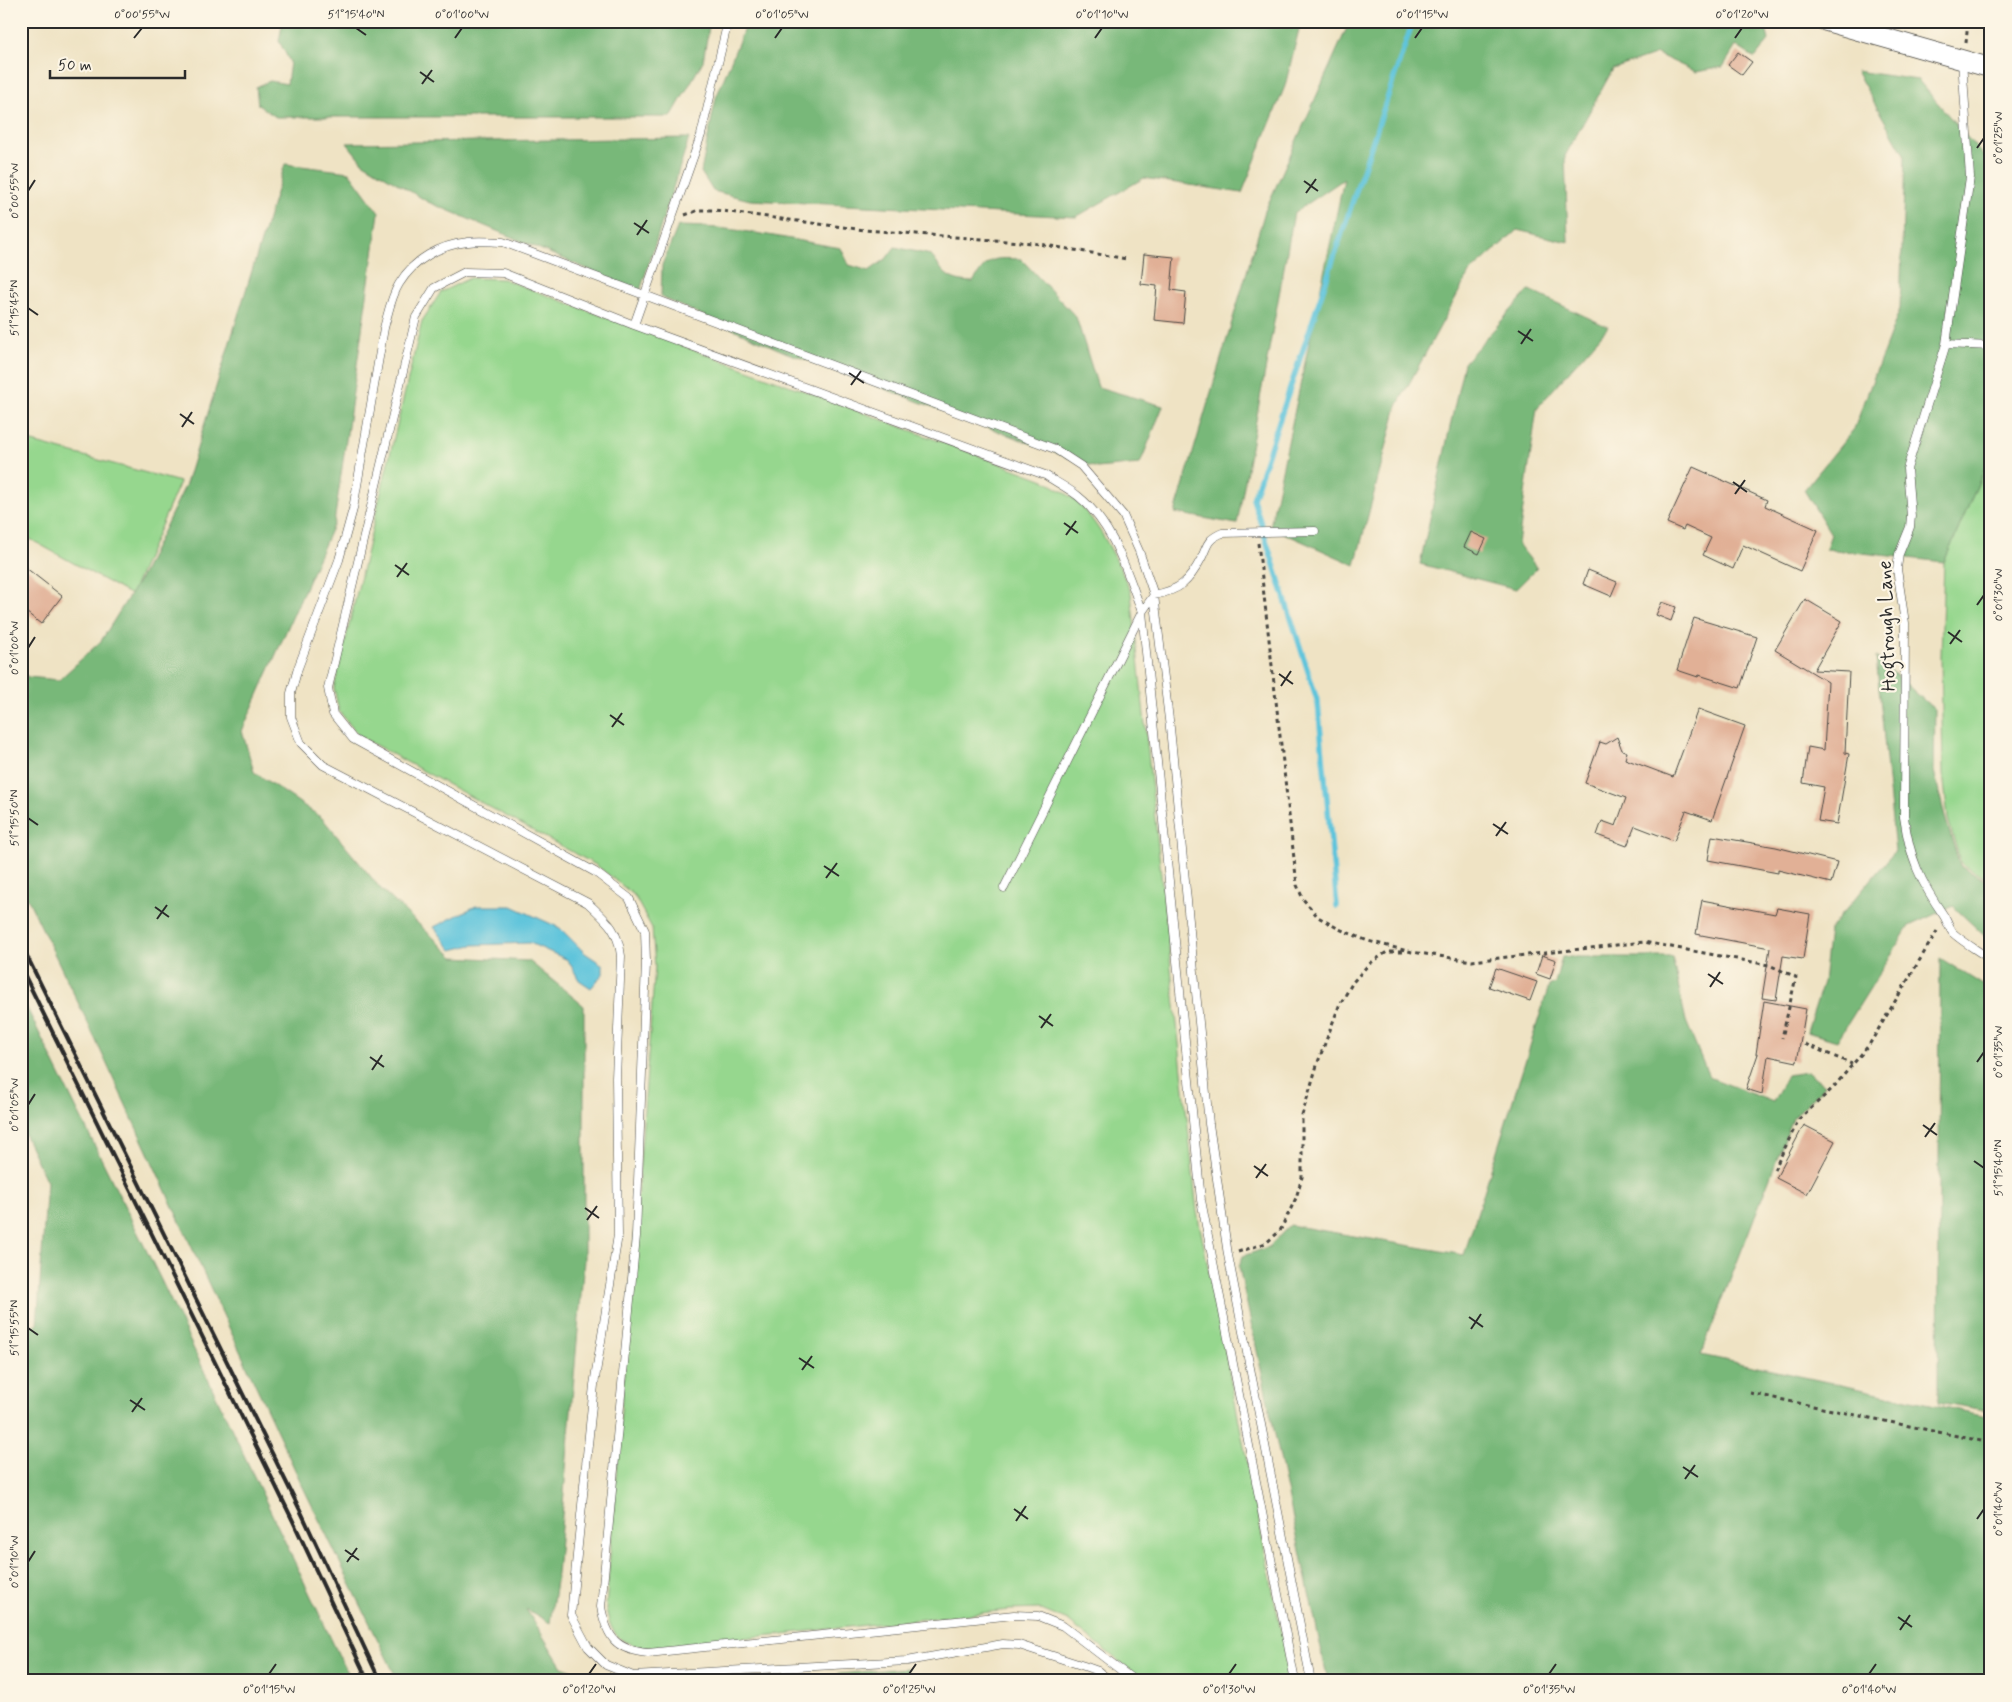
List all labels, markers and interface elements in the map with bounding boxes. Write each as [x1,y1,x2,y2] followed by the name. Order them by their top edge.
[114,7,170,23] text: 0°00'55"W
[328,7,384,23] text: 51°15'40"N
[435,7,489,23] text: 0°01'00"W
[755,7,809,23] text: 0°01'05"W
[1076,7,1128,23] text: 0°01'10"W
[1396,7,1448,23] text: 0°01'15"W
[1715,7,1769,23] text: 0°01'20"W
[50,48,185,80] scale bar
[58,56,92,76] text: 50 m
[1991,112,2007,164] text: 0°01'25"W
[7,163,23,219] text: 0°00'55"W
[7,280,23,336] text: 51°15'45"N
[1872,560,1905,692] street label: Hogtrough Lane
[1991,569,2007,621] text: 0°01'30"W
[7,621,23,675] text: 0°01'00"W
[7,789,23,847] text: 51°15'50"N
[1991,1026,2007,1078] text: 0°01'35"W
[7,1078,23,1132] text: 0°01'05"W
[1991,1140,2007,1196] text: 51°15'40"N
[7,1300,23,1356] text: 51°15'55"N
[1991,1482,2007,1536] text: 0°01'40"W
[7,1536,23,1588] text: 0°01'10"W
[243,1682,295,1698] text: 0°01'15"W
[562,1682,616,1698] text: 0°01'20"W
[883,1682,935,1698] text: 0°01'25"W
[1203,1682,1255,1698] text: 0°01'30"W
[1523,1682,1575,1698] text: 0°01'35"W
[1842,1682,1896,1698] text: 0°01'40"W

